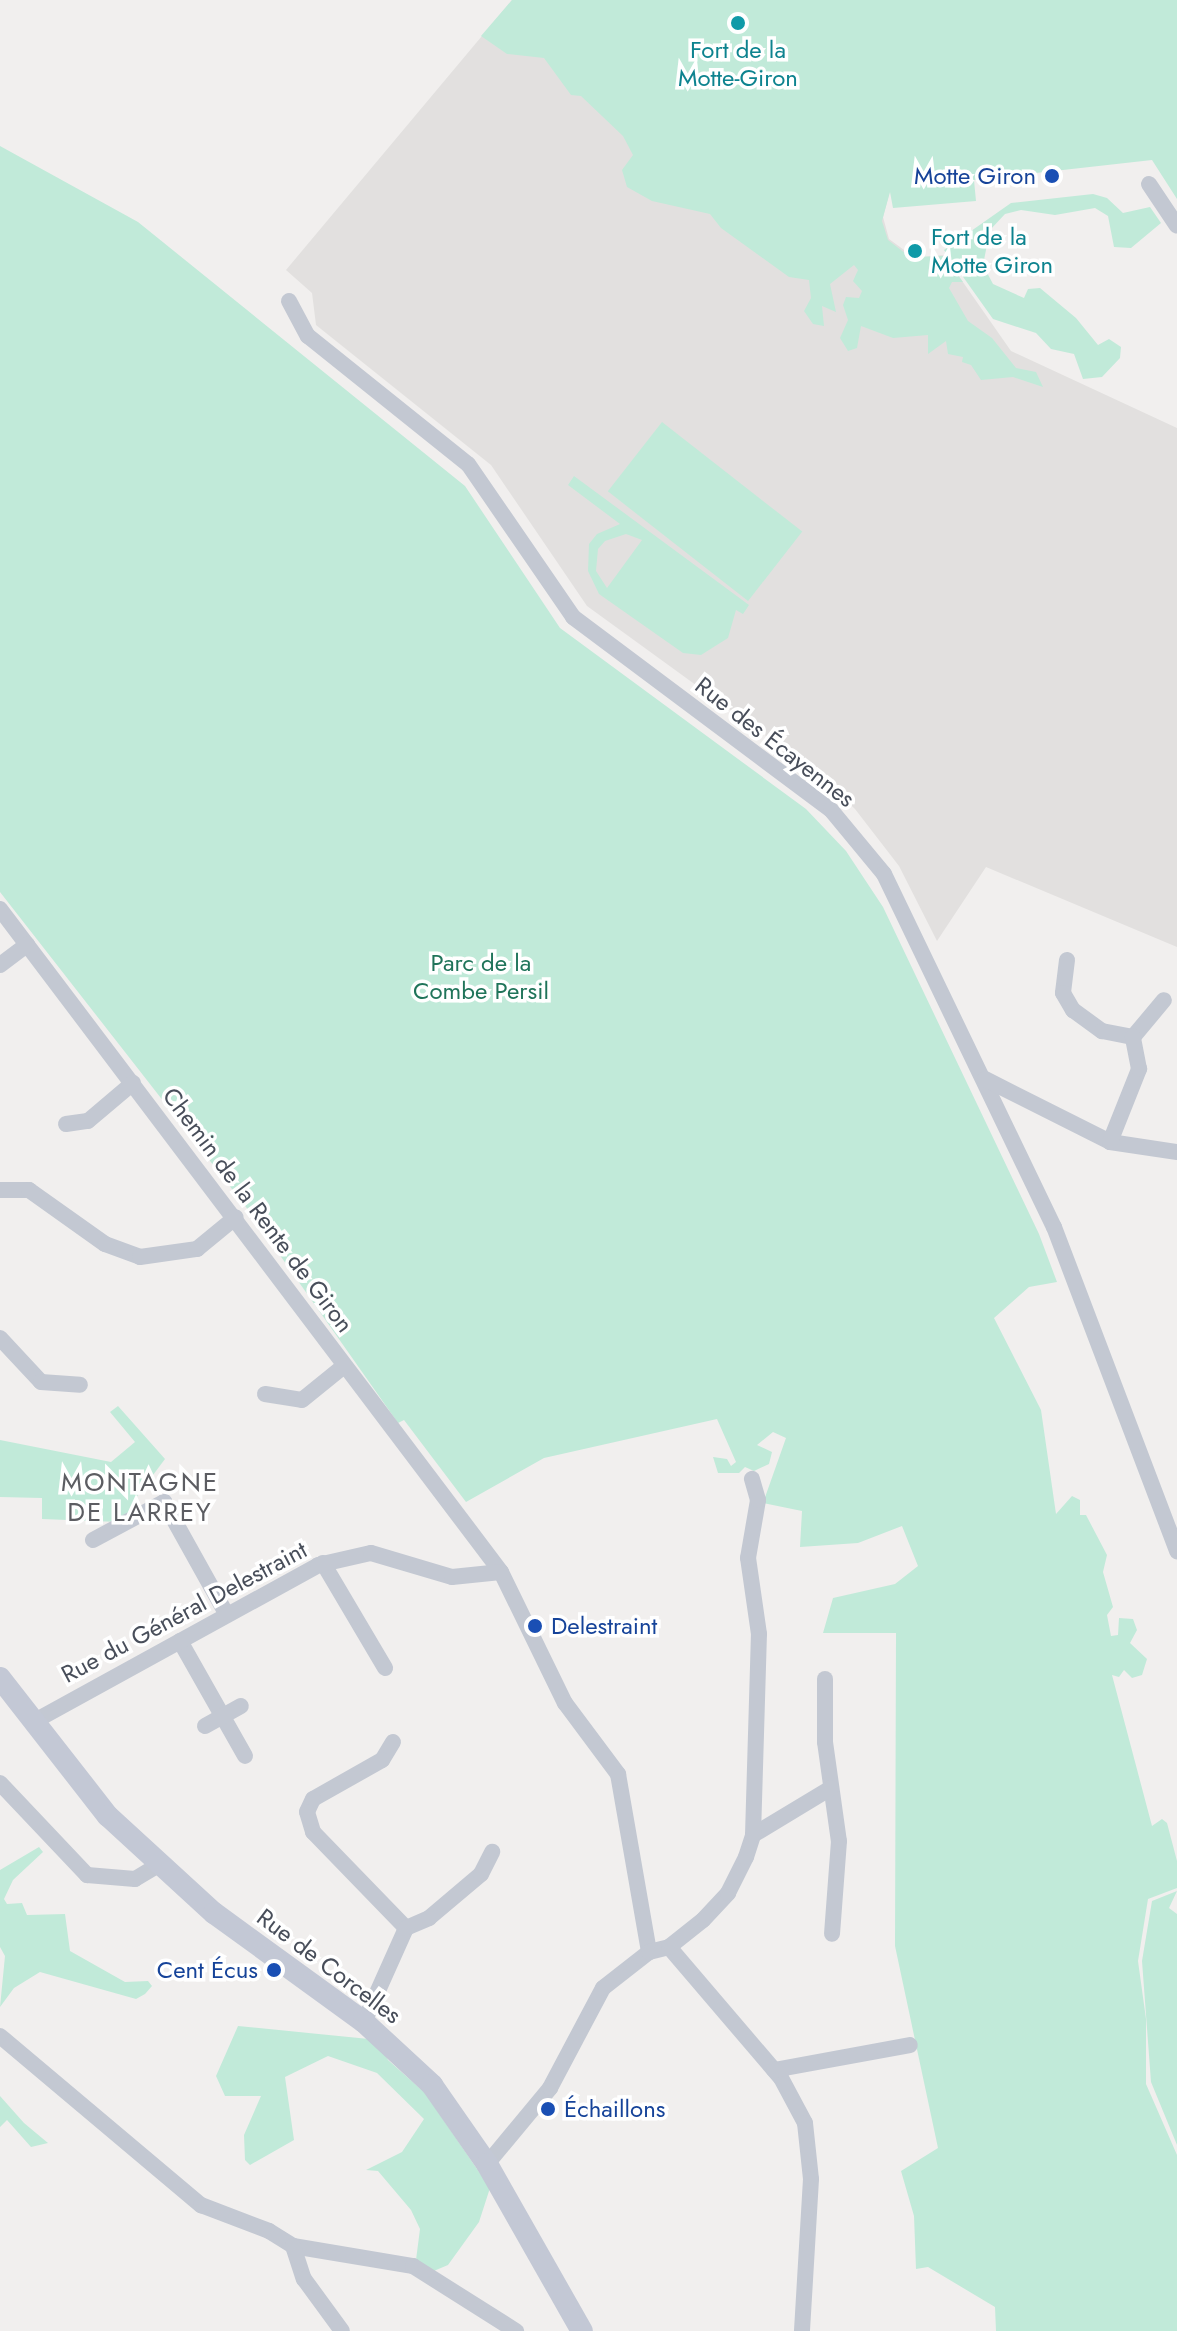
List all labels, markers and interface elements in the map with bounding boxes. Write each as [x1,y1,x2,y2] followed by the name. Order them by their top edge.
[729,14,747,32] marker: Fort de la Motte-Giron
[678,36,798,92] place label: Fort de la Motte-Giron
[914,162,1036,190] place label: Motte Giron
[1043,167,1061,185] marker: Motte Giron
[931,223,1053,279] place label: Fort de la Motte Giron
[906,242,924,260] marker: Fort de la Motte Giron
[690,671,860,813] street label: Rue des Écayennes
[413,949,549,1005] park label: Parc de la Combe Persil
[157,1082,359,1338] street label: Chemin de la Rente de Giron
[61,1467,219,1528] district label: MONTAGNE DE LARREY
[56,1535,312,1689] street label: Rue du Général Delestraint
[551,1612,657,1640] place label: Delestraint
[526,1617,544,1635] marker: Delestraint
[251,1902,407,2030] street label: Rue de Corcelles
[157,1956,258,1984] place label: Cent Écus
[265,1961,283,1979] marker: Cent Écus
[564,2095,665,2123] place label: Échaillons
[539,2100,557,2118] marker: Échaillons

